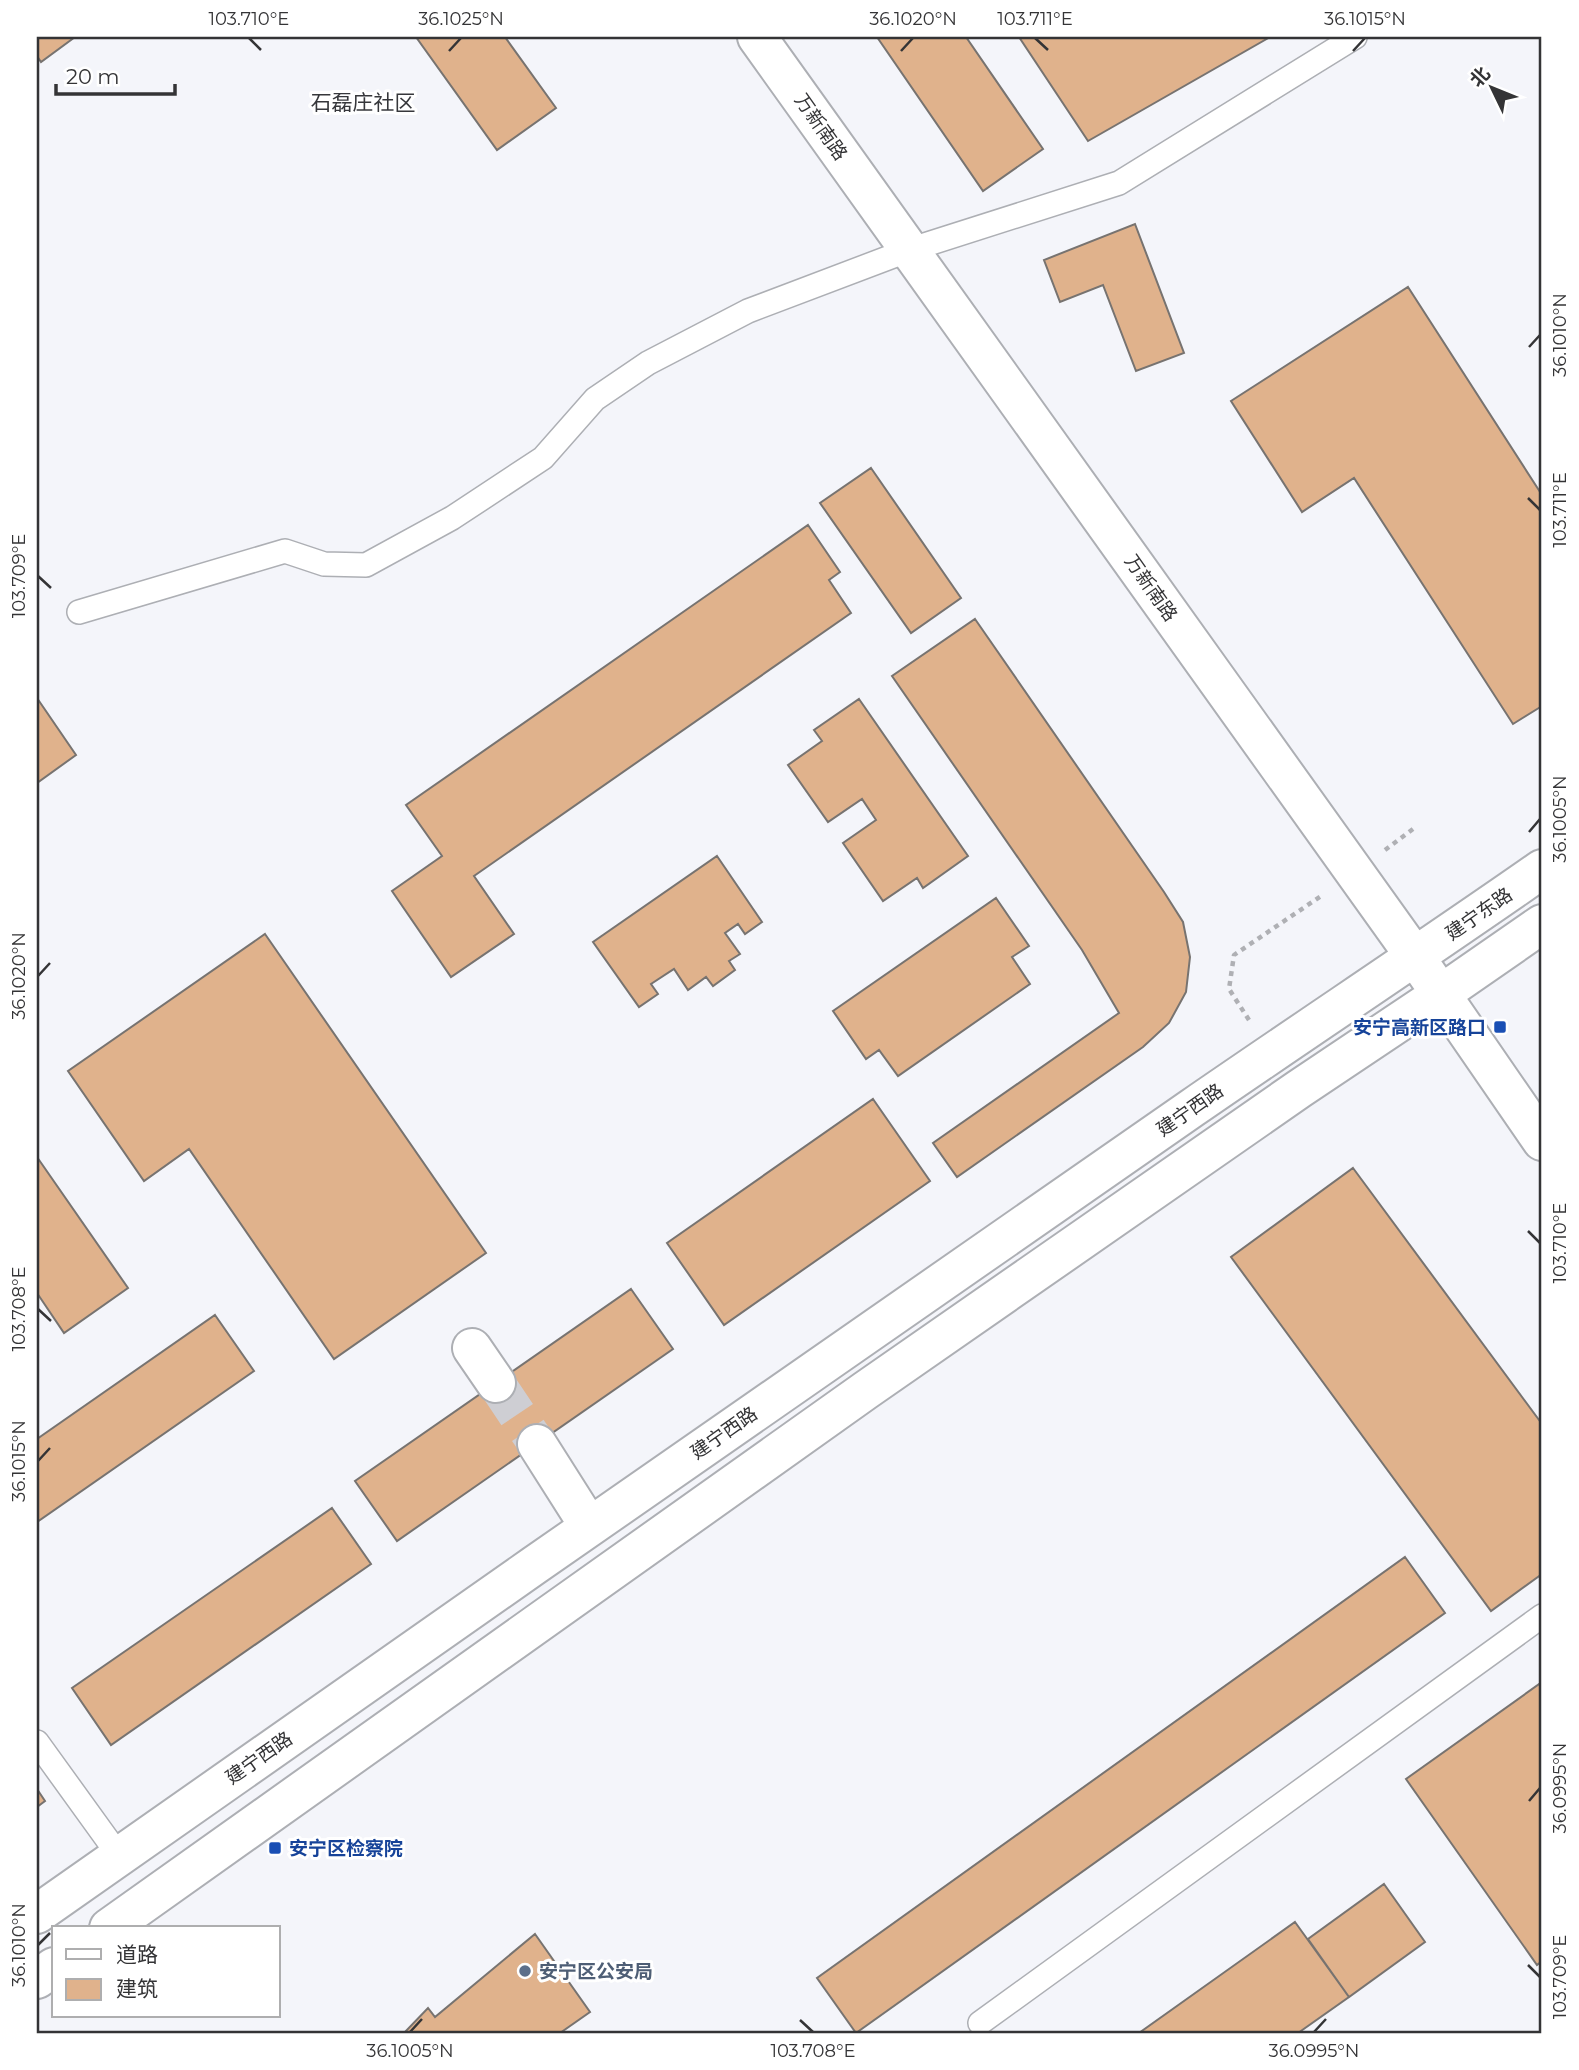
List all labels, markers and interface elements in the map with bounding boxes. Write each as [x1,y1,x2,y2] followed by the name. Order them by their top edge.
[209,8,289,30] text: 103.710°E
[418,8,504,30] text: 36.1025°N
[869,8,957,30] text: 36.1020°N
[997,8,1073,30] text: 103.711°E
[1324,8,1406,30] text: 36.1015°N
[56,52,175,96] scale bar
[1456,52,1526,122] north arrow
[1465,62,1495,92] text: 北
[66,64,120,89] text: 20 m
[790,89,852,165] street label: 万新南路
[311,90,416,115] district label: 石磊庄社区
[1549,293,1571,377] text: 36.1010°N
[1549,472,1571,548] text: 103.711°E
[8,534,30,618] text: 103.709°E
[1120,550,1182,626] street label: 万新南路
[1549,775,1571,863] text: 36.1005°N
[1441,883,1517,945] street label: 建宁东路
[8,932,30,1020] text: 36.1020°N
[1353,1016,1486,1039] place label: 安宁高新区路口
[1492,1019,1508,1035] marker: 安宁高新区路口
[1152,1079,1228,1141] street label: 建宁西路
[1549,1203,1571,1283] text: 103.710°E
[8,1266,30,1352] text: 103.708°E
[686,1402,762,1464] street label: 建宁西路
[8,1420,30,1502] text: 36.1015°N
[221,1727,297,1789] street label: 建宁西路
[1549,1743,1571,1833] text: 36.0995°N
[289,1837,403,1860] place label: 安宁区检察院
[267,1840,283,1856] marker: 安宁区检察院
[8,1903,30,1987] text: 36.1010°N
[52,1926,280,2018] legend
[1549,1935,1571,2019] text: 103.709°E
[116,1942,158,1967] text: 道路
[539,1960,653,1983] place label: 安宁区公安局
[517,1963,533,1979] marker: 安宁区公安局
[116,1976,158,2001] text: 建筑
[366,2040,454,2062] text: 36.1005°N
[770,2040,856,2062] text: 103.708°E
[1269,2040,1359,2062] text: 36.0995°N

